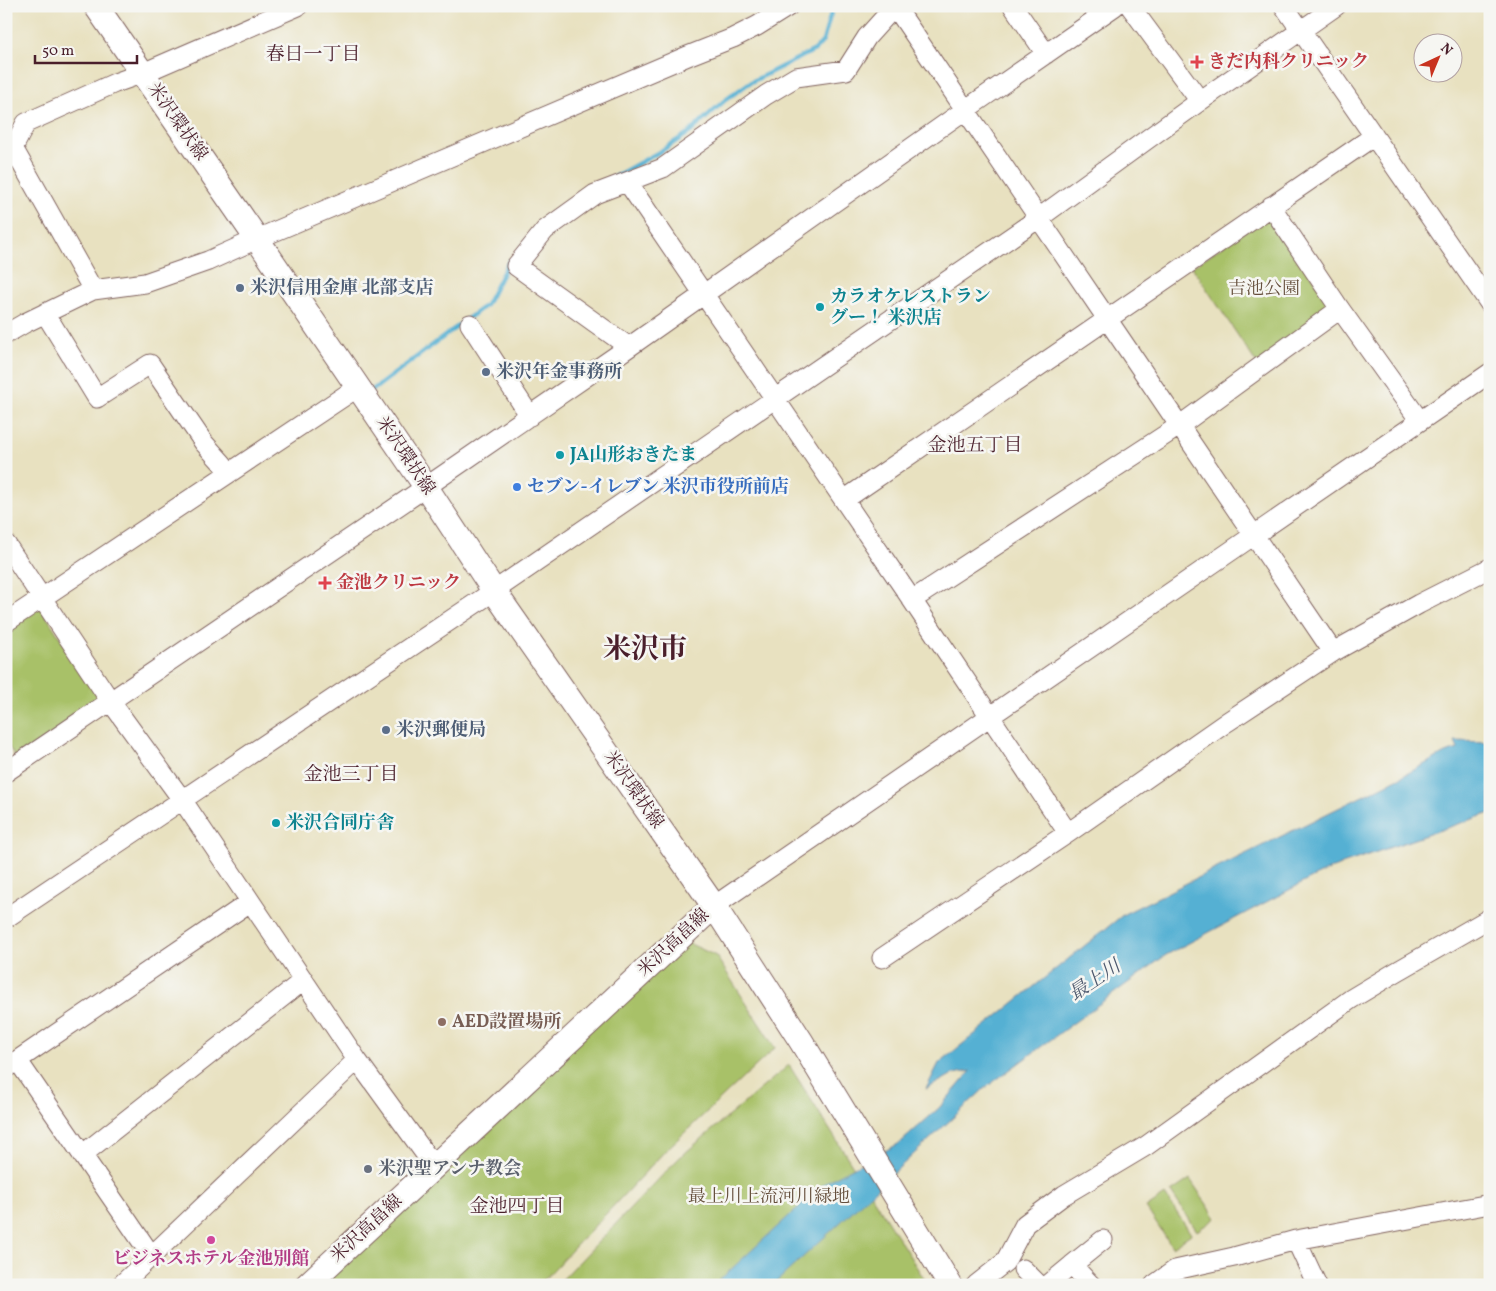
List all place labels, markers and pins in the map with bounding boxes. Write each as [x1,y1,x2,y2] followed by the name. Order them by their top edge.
[1208,50,1369,75] place label: きだ内科クリニック
[1190,55,1204,69] marker: きだ内科クリニック
[250,276,434,301] place label: 米沢信用金庫 北部支店
[234,282,246,294] marker: 米沢信用金庫 北部支店
[830,285,991,331] place label: カラオケレストラン グー！ 米沢店
[814,301,826,313] marker: カラオケレストラン グー！ 米沢店
[496,360,622,385] place label: 米沢年金事務所
[480,366,492,378] marker: 米沢年金事務所
[569,443,697,468] place label: JA山形おきたま
[554,449,566,461] marker: JA山形おきたま
[527,475,789,500] place label: セブン-イレブン 米沢市役所前店
[511,481,523,493] marker: セブン-イレブン 米沢市役所前店
[336,571,461,596] place label: 金池クリニック
[318,576,332,590] marker: 金池クリニック
[396,718,486,743] place label: 米沢郵便局
[380,724,392,736] marker: 米沢郵便局
[286,811,394,836] place label: 米沢合同庁舎
[270,817,282,829] marker: 米沢合同庁舎
[452,1010,561,1035] place label: AED設置場所
[436,1016,448,1028] marker: AED設置場所
[378,1157,521,1182] place label: 米沢聖アンナ教会
[362,1163,374,1175] marker: 米沢聖アンナ教会
[205,1234,217,1246] marker: ビジネスホテル金池別館
[113,1247,309,1272] place label: ビジネスホテル金池別館

